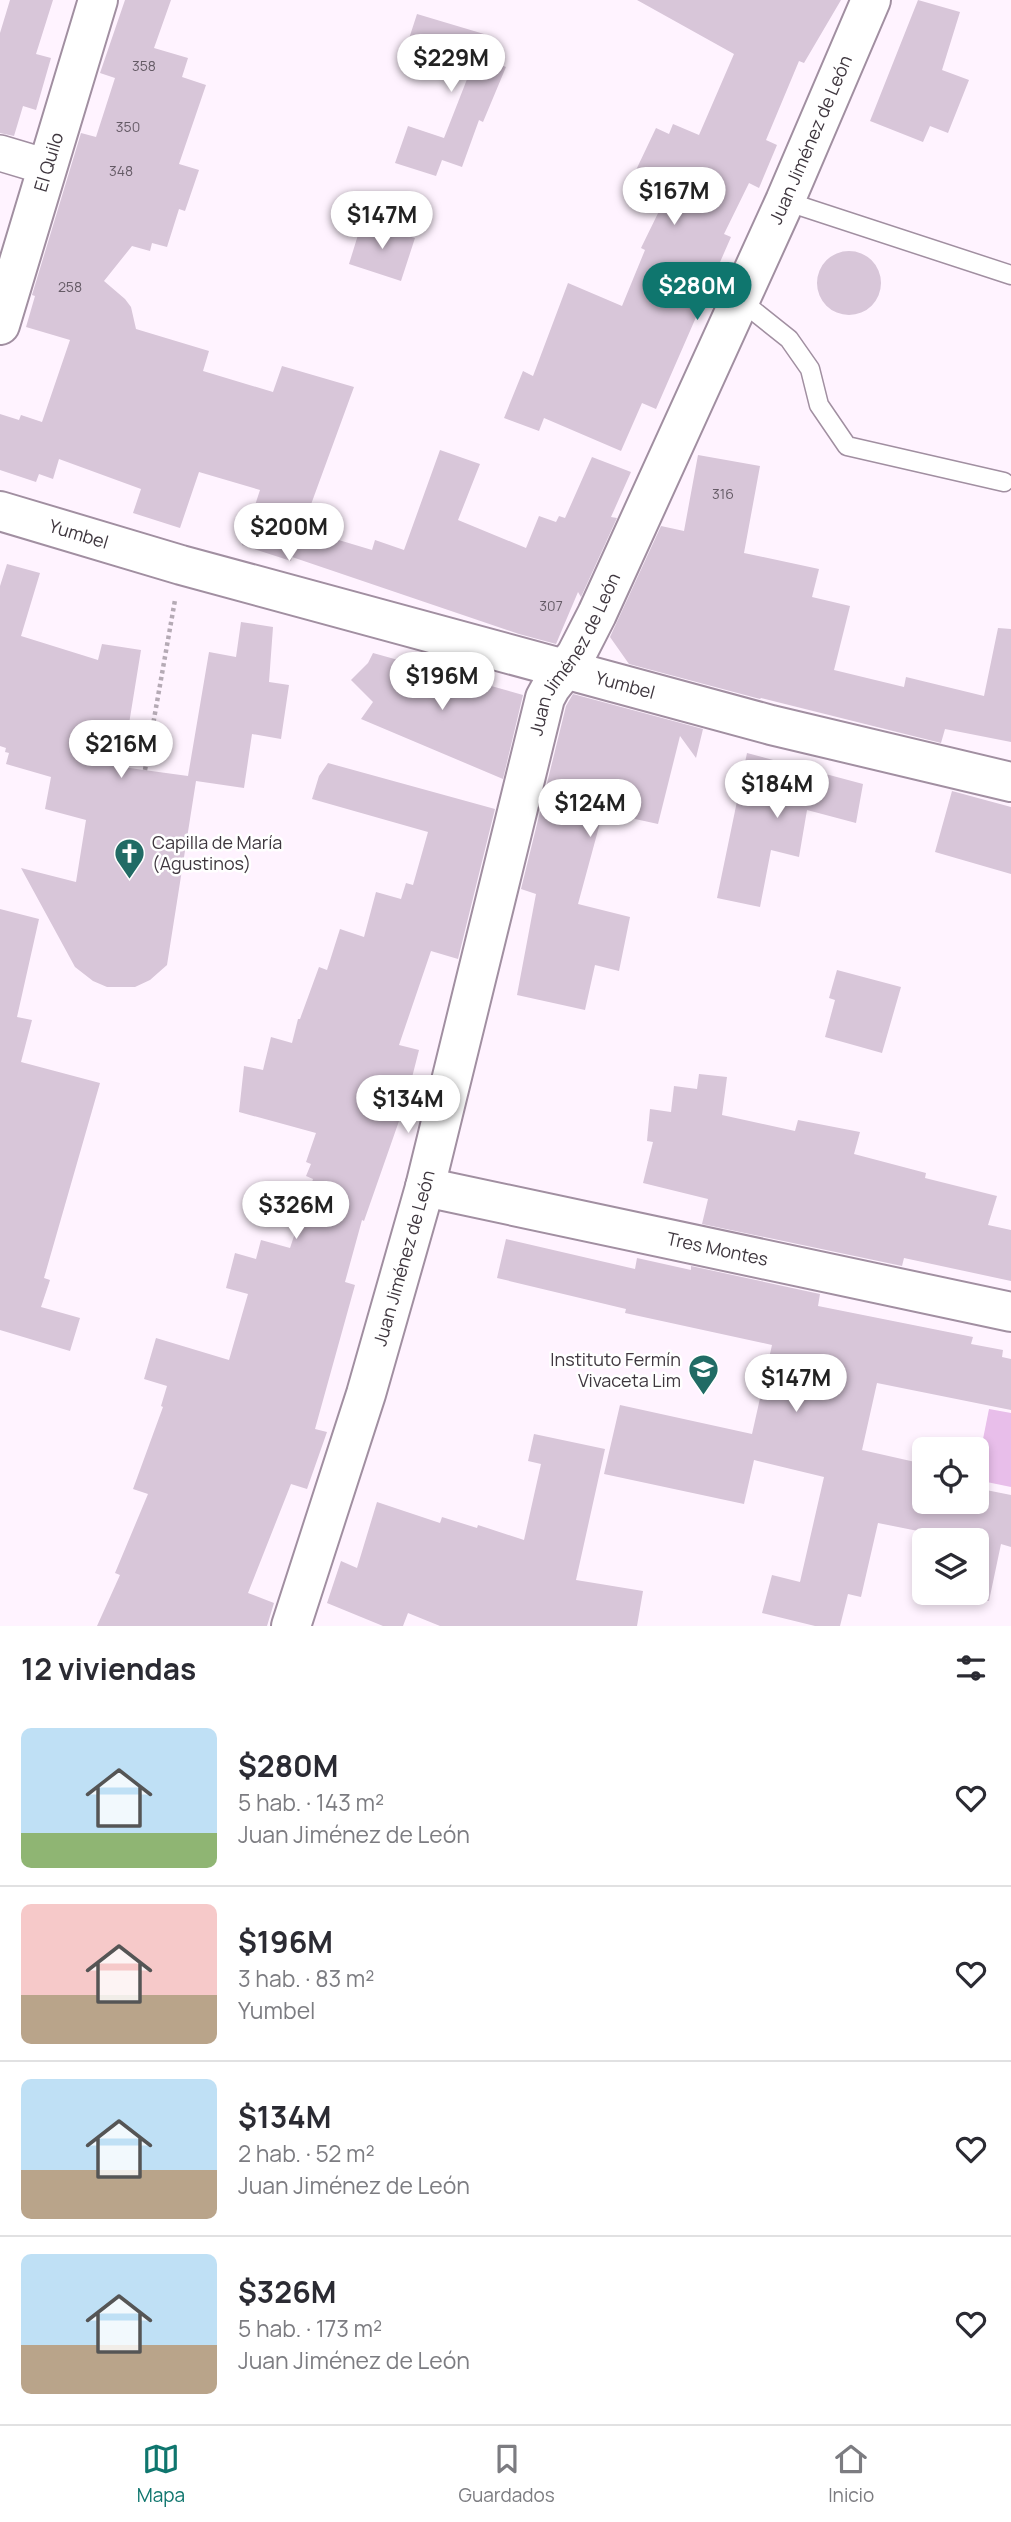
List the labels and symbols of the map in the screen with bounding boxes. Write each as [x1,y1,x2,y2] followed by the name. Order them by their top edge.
[402,34,500,94] pin: $229M
[763,51,857,228] street label: Juan Jiménez de León
[132,56,156,75] house number: 358
[116,117,140,136] house number: 350
[28,129,68,195] street label: El Quilo
[109,161,133,180] house number: 348
[625,168,723,227] pin: $167M
[333,191,431,251] pin: $147M
[648,262,746,322] pin: $280M
[58,277,82,296] house number: 258
[712,484,734,503] house number: 316
[240,504,338,563] pin: $200M
[46,513,111,554] street label: Yumbel
[523,569,625,738] street label: Juan Jiménez de León
[539,596,563,615] house number: 307
[393,652,491,712] pin: $196M
[593,665,658,704] street label: Yumbel
[72,720,170,780] pin: $216M
[728,760,826,820] pin: $184M
[541,780,639,839] pin: $124M
[152,830,282,875] place label: Capilla de María (Agustinos)
[112,836,146,880] church icon: Capilla de María (Agustinos)
[359,1076,457,1135] pin: $134M
[367,1168,440,1349] street label: Juan Jiménez de León
[247,1182,345,1241] pin: $326M
[665,1226,771,1271] street label: Tres Montes
[550,1347,681,1392] place label: Instituto Fermín Vivaceta Lim
[687,1353,721,1397] school or university icon: Instituto Fermín Vivaceta Lim
[747,1354,845,1414] pin: $147M

